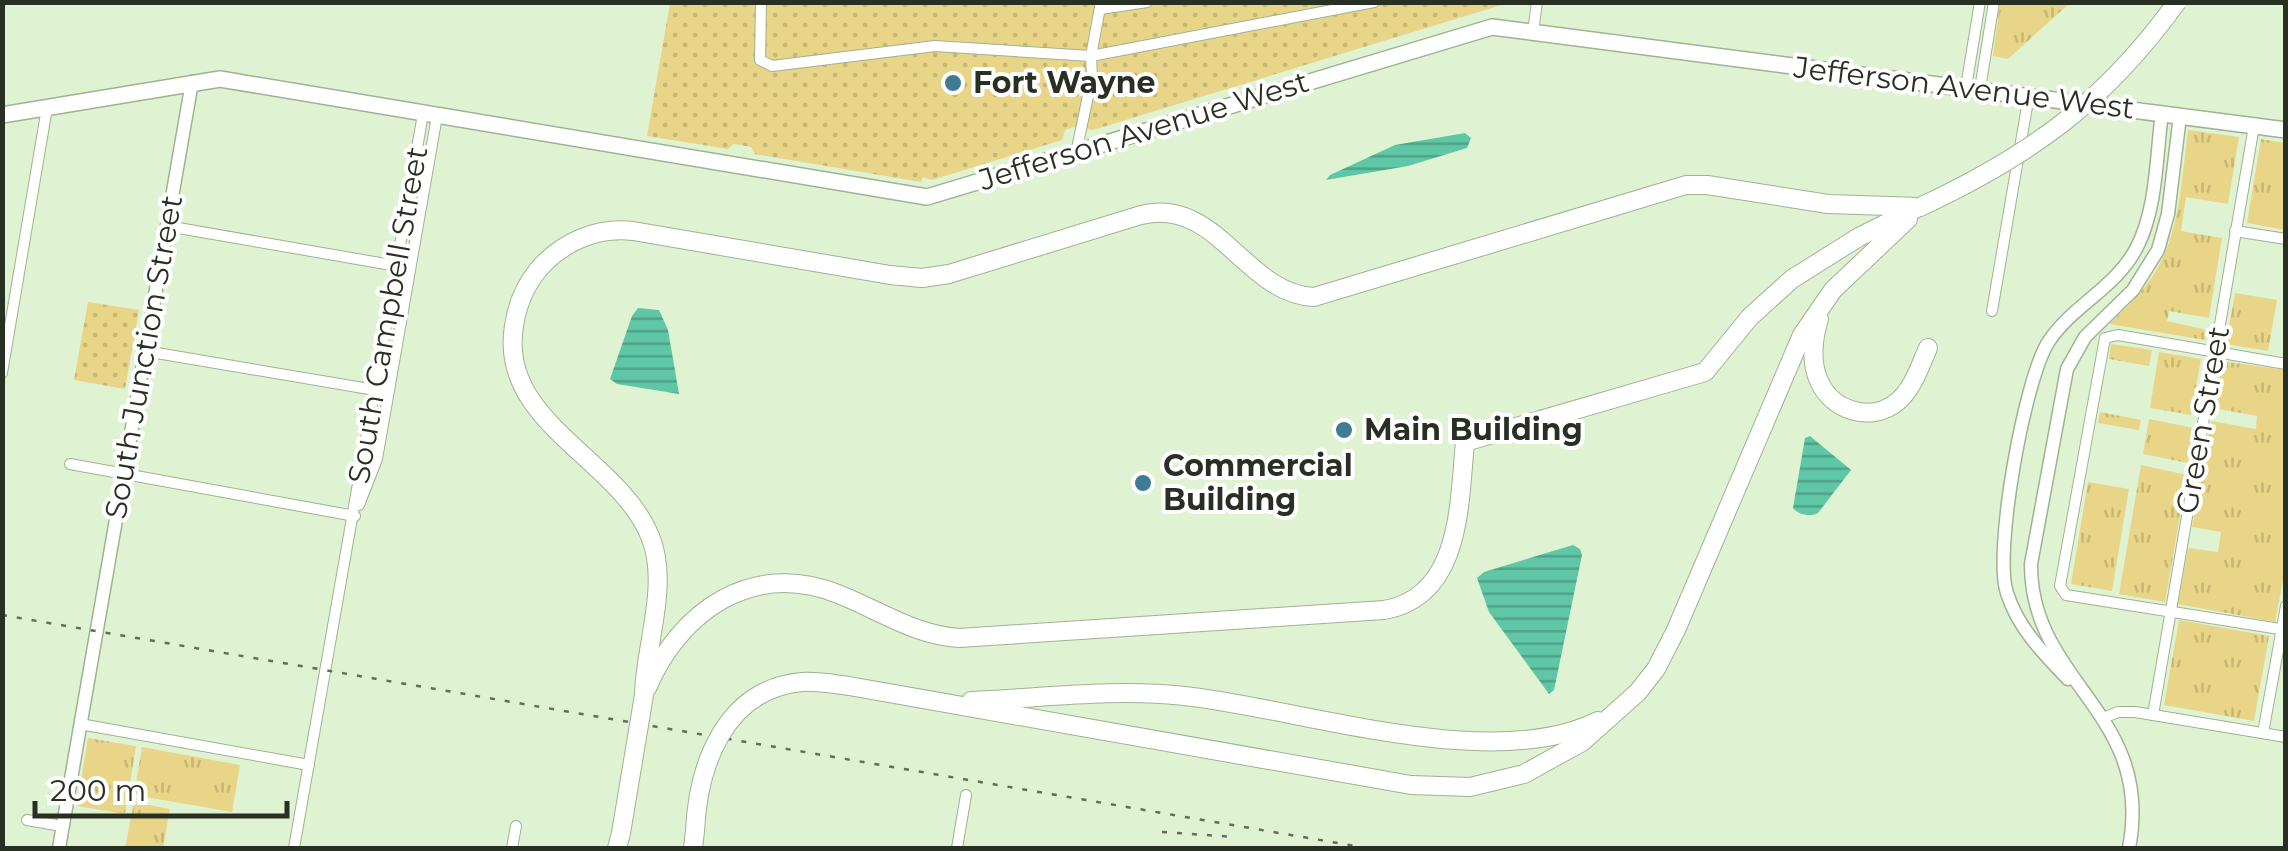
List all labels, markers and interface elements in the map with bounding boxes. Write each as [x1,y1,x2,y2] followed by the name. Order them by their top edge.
[1791,48,2136,127] street label: Jefferson Avenue West
[974,63,1313,199] street label: Jefferson Avenue West
[973,64,1156,101] place label: Fort Wayne
[942,72,964,94] marker: Fort Wayne
[340,143,435,486] street label: South Campbell Street
[97,192,190,522] street label: South Junction Street
[2168,323,2237,517] street label: Green Street
[1364,411,1583,448] place label: Main Building
[1333,419,1355,441] marker: Main Building
[1163,447,1353,518] place label: Commercial Building
[1132,472,1154,494] marker: Commercial Building
[35,756,288,818] scale bar
[50,772,146,809] text: 200 m

